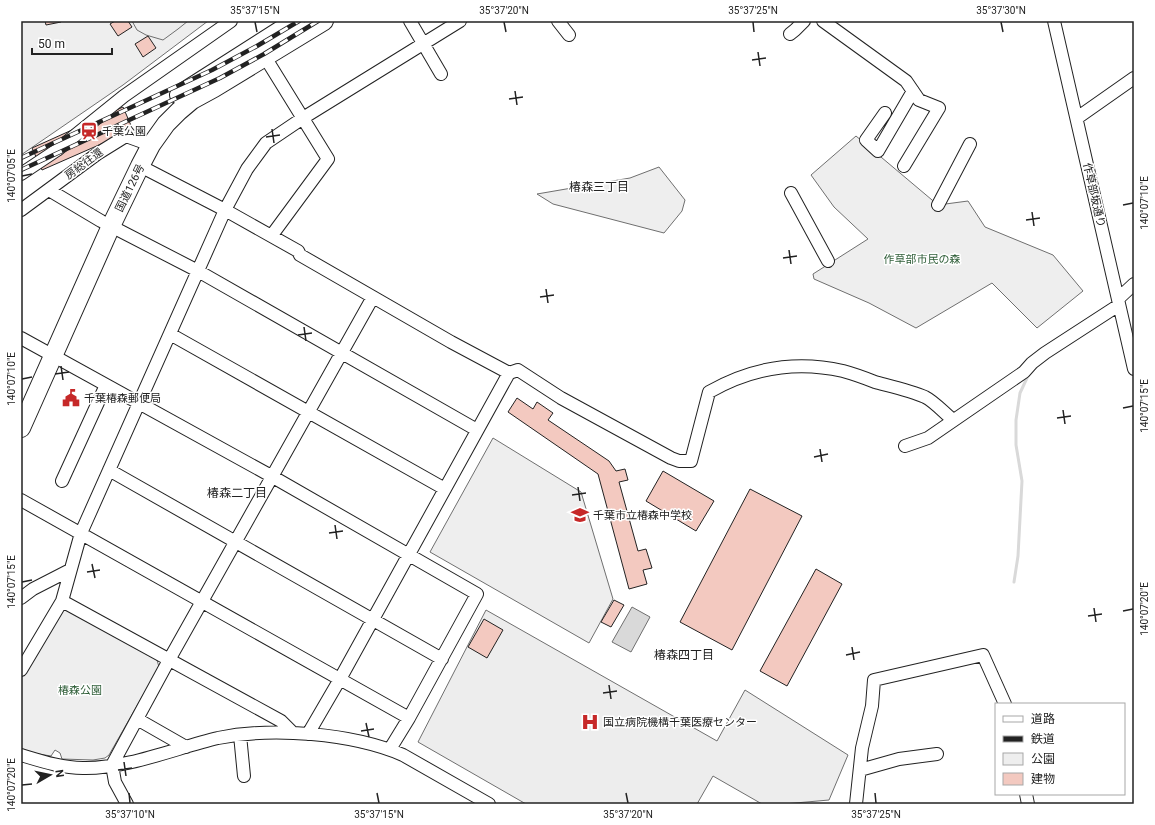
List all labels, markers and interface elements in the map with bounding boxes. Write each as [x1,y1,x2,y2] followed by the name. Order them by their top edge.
[230,5,280,16] text: 35°37'15"N
[479,5,529,16] text: 35°37'20"N
[728,5,778,16] text: 35°37'25"N
[976,5,1026,16] text: 35°37'30"N
[32,30,112,56] scale bar
[38,37,65,51] text: 50 m
[79,121,99,141] station icon: 千葉公園
[102,125,146,138] place label: 千葉公園
[62,146,106,182] street label: 房総往還
[6,149,17,203] text: 140°07'05"E
[1080,161,1108,229] street label: 作草部坂通り
[113,162,147,214] street label: 国道126号
[1139,176,1150,230] text: 140°07'10"E
[569,180,629,194] district label: 椿森三丁目
[884,253,961,266] park label: 作草部市民の森
[6,352,17,406] text: 140°07'10"E
[1139,379,1150,433] text: 140°07'15"E
[61,388,81,408] public building icon: 千葉椿森郵便局
[84,392,161,405] place label: 千葉椿森郵便局
[207,486,267,500] district label: 椿森二丁目
[570,505,590,525] school or university icon: 千葉市立椿森中学校
[593,509,692,522] place label: 千葉市立椿森中学校
[6,555,17,609] text: 140°07'15"E
[1139,582,1150,636] text: 140°07'20"E
[654,648,714,662] district label: 椿森四丁目
[58,684,102,697] park label: 椿森公園
[995,703,1125,795] legend
[580,712,600,732] hospital icon: 国立病院機構千葉医療センター
[1031,712,1055,726] text: 道路
[603,716,757,729] place label: 国立病院機構千葉医療センター
[1031,732,1055,746] text: 鉄道
[1031,752,1055,766] text: 公園
[30,755,70,795] north arrow
[6,758,17,812] text: 140°07'20"E
[52,769,66,779] text: N
[1031,772,1055,786] text: 建物
[105,809,155,820] text: 35°37'10"N
[354,809,404,820] text: 35°37'15"N
[603,809,653,820] text: 35°37'20"N
[851,809,901,820] text: 35°37'25"N

